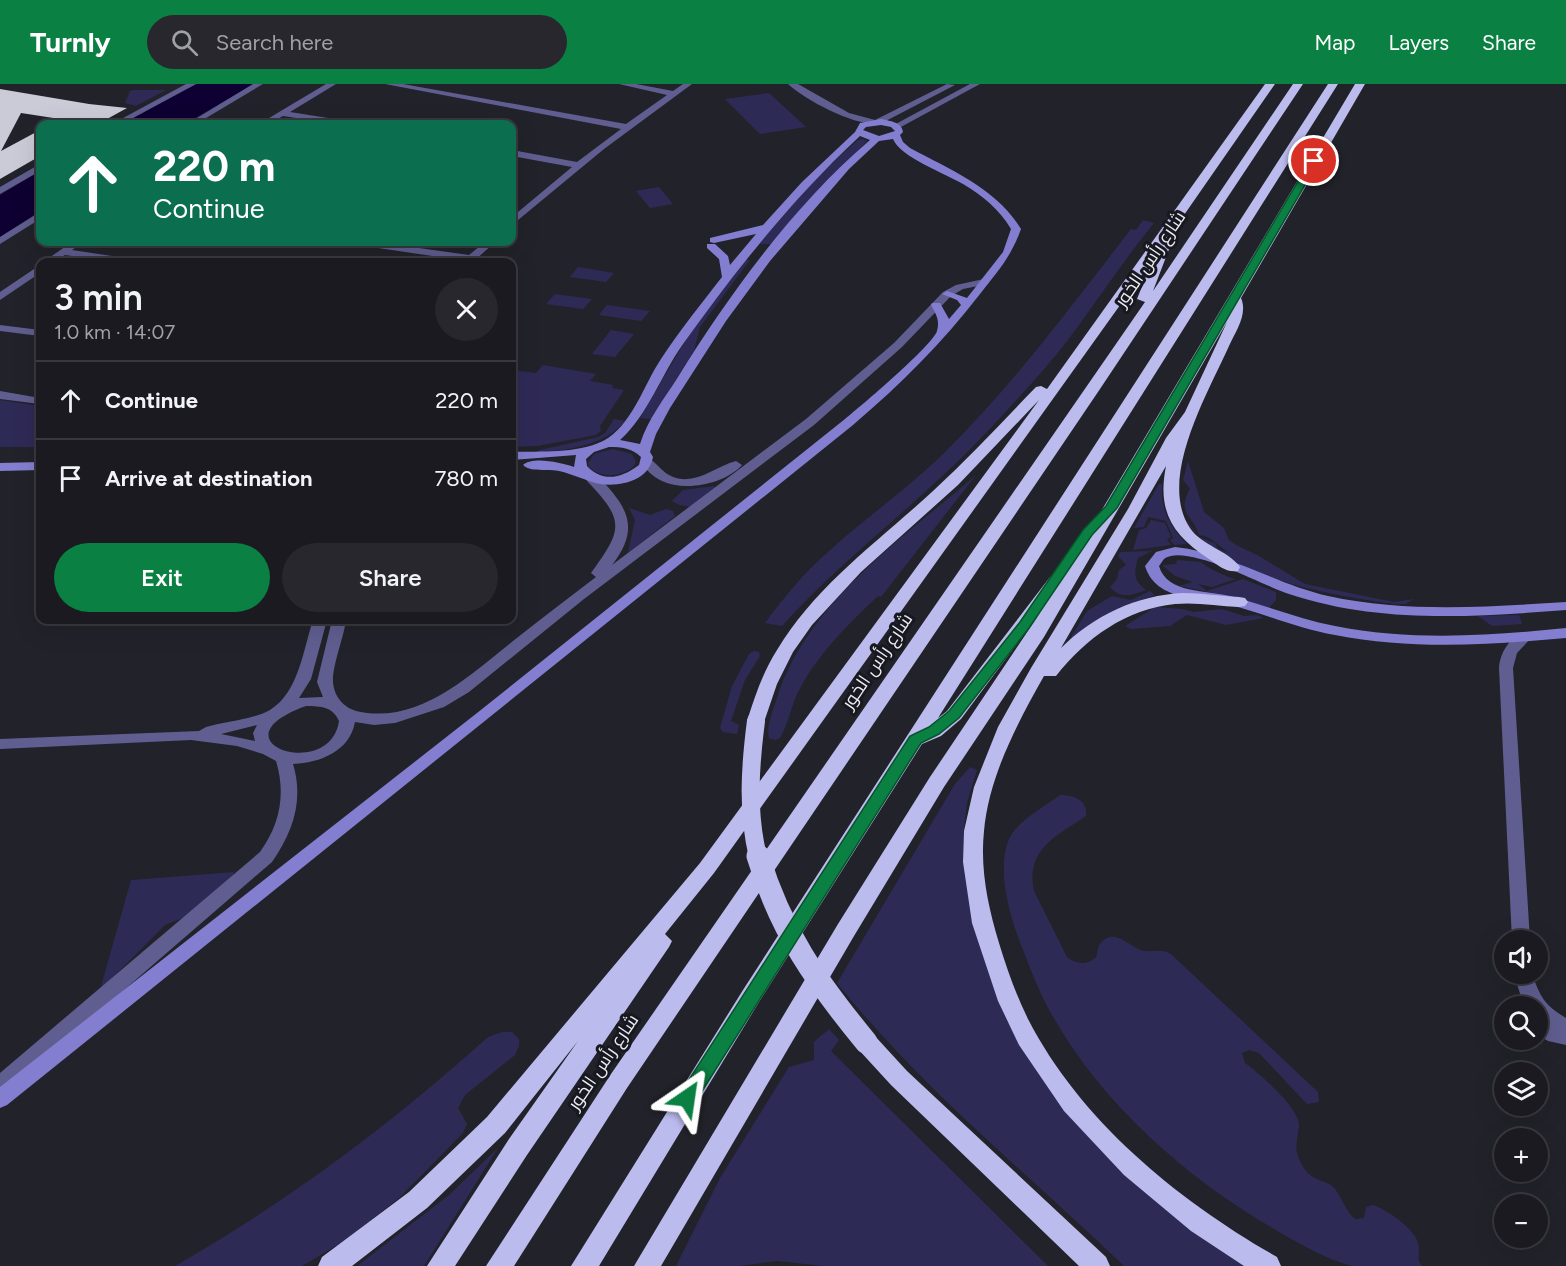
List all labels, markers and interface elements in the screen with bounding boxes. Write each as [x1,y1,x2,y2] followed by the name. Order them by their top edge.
[147,15,567,69] search box
[30,25,111,59] text: Turnly
[168,26,201,59] icon: search
[216,29,333,56] text: Search here
[1315,30,1355,55] text: Map
[1388,30,1449,55] text: Layers
[1482,30,1536,55] text: Share
[1288,135,1339,186] pin
[153,141,275,192] text: 220 m
[54,144,132,222] icon: ahead
[1297,144,1330,177] icon: arrive
[153,192,265,225] text: Continue
[1109,207,1191,313] street label: شارع رأس الخور
[54,276,143,319] text: 3 min
[435,278,498,341] button: close
[54,320,175,344] text: 1.0 km · 14:07
[54,384,87,417] icon: ahead
[105,387,198,414] text: Continue
[435,387,498,414] text: 220 m
[54,462,87,495] icon: arrive
[105,465,313,492] text: Arrive at destination
[434,465,498,492] text: 780 m
[54,543,270,612] button: Exit
[282,543,498,612] button: Share
[836,609,918,715] street label: شارع رأس الخور
[1494,930,1548,1248] map controls
[1494,930,1548,984] button: sound
[1494,996,1548,1050] button: search
[562,1010,644,1116] street label: شارع رأس الخور
[1494,1062,1548,1116] button: layers
[655,1066,719,1130] position arrow
[1494,1128,1548,1182] button: +
[1494,1194,1548,1248] button: −

